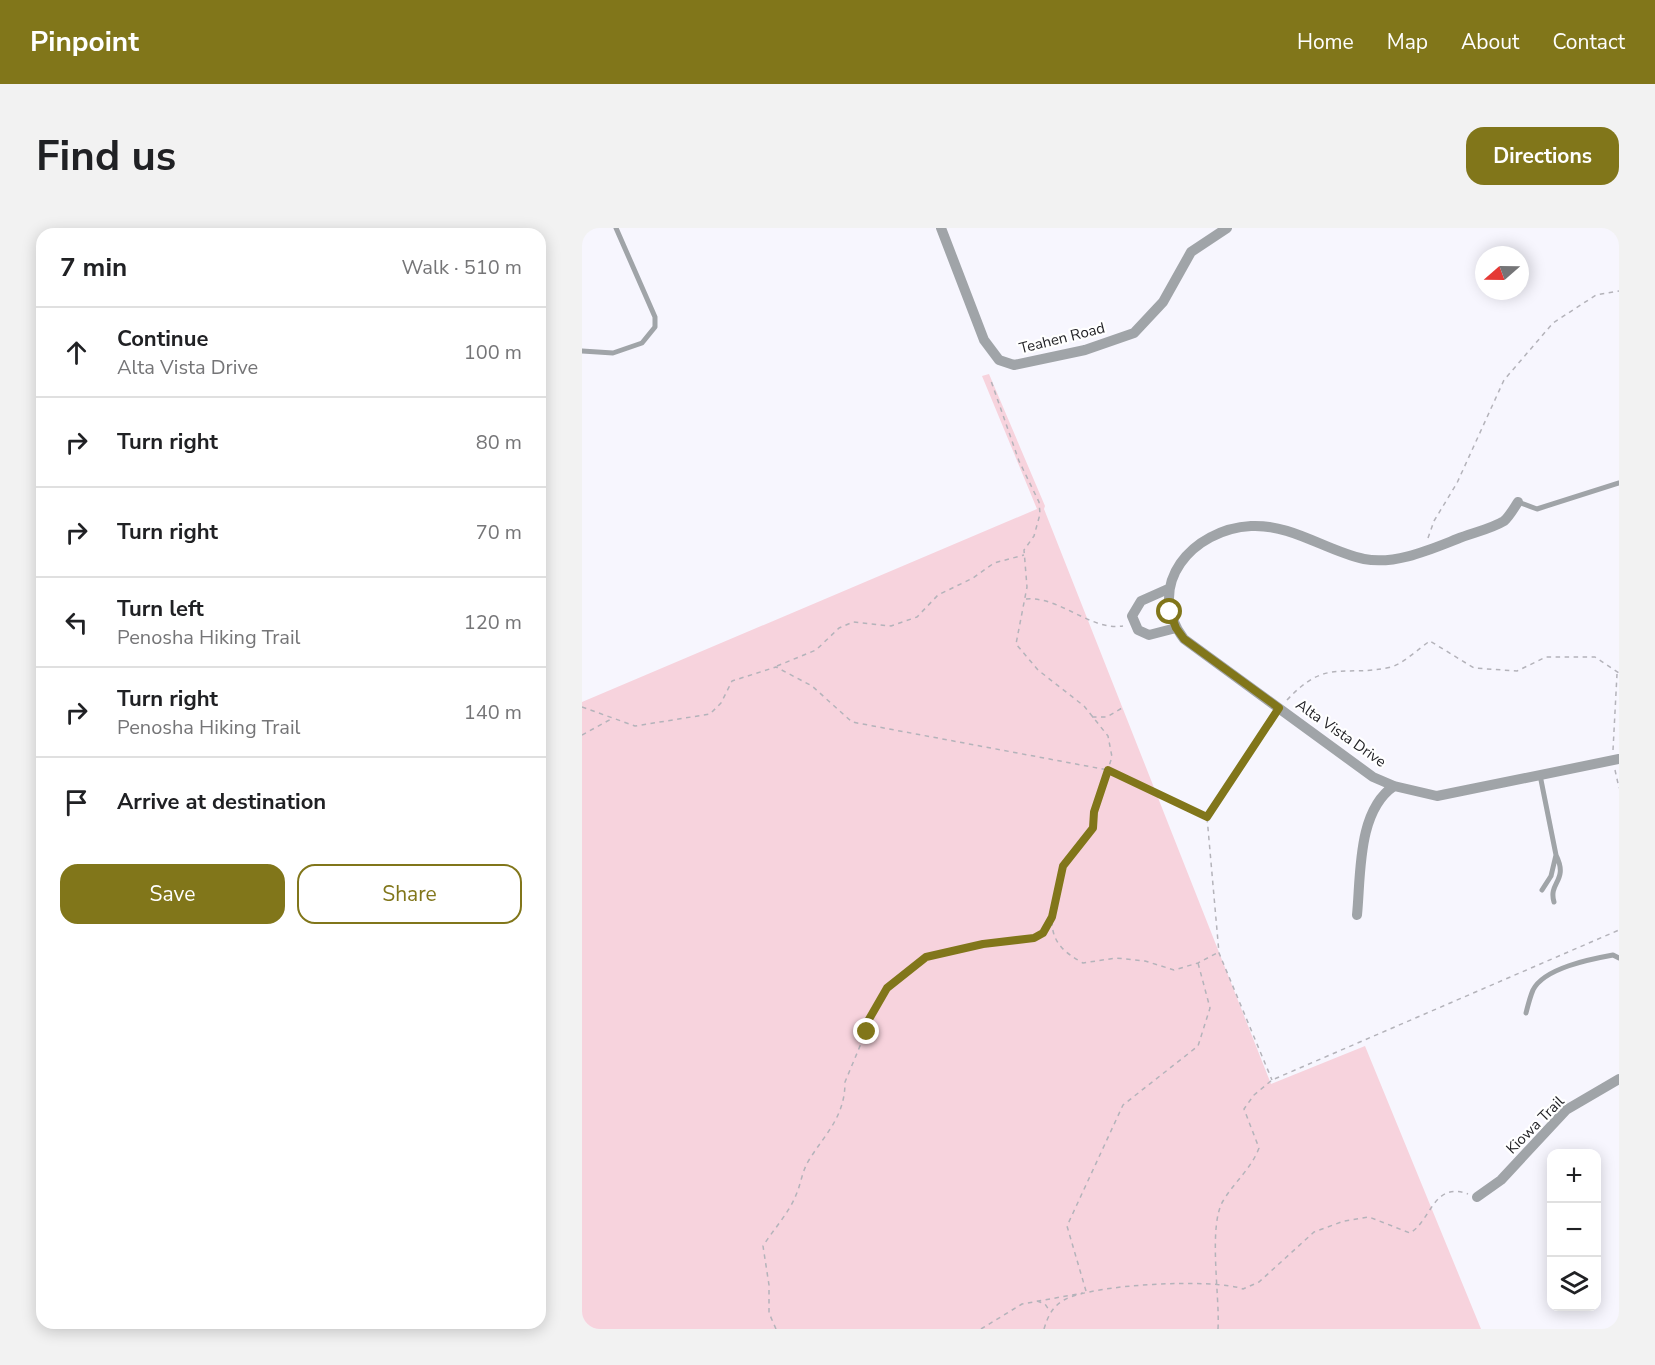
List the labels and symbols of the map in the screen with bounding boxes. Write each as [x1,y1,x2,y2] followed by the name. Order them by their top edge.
[1475,246,1529,300] north arrow
[1017,318,1107,358] street label: Teahen Road
[1156,598,1182,624] route start
[1292,694,1390,772] street label: Alta Vista Drive
[853,1018,879,1044] route end
[1502,1091,1569,1158] street label: Kiowa Trail

